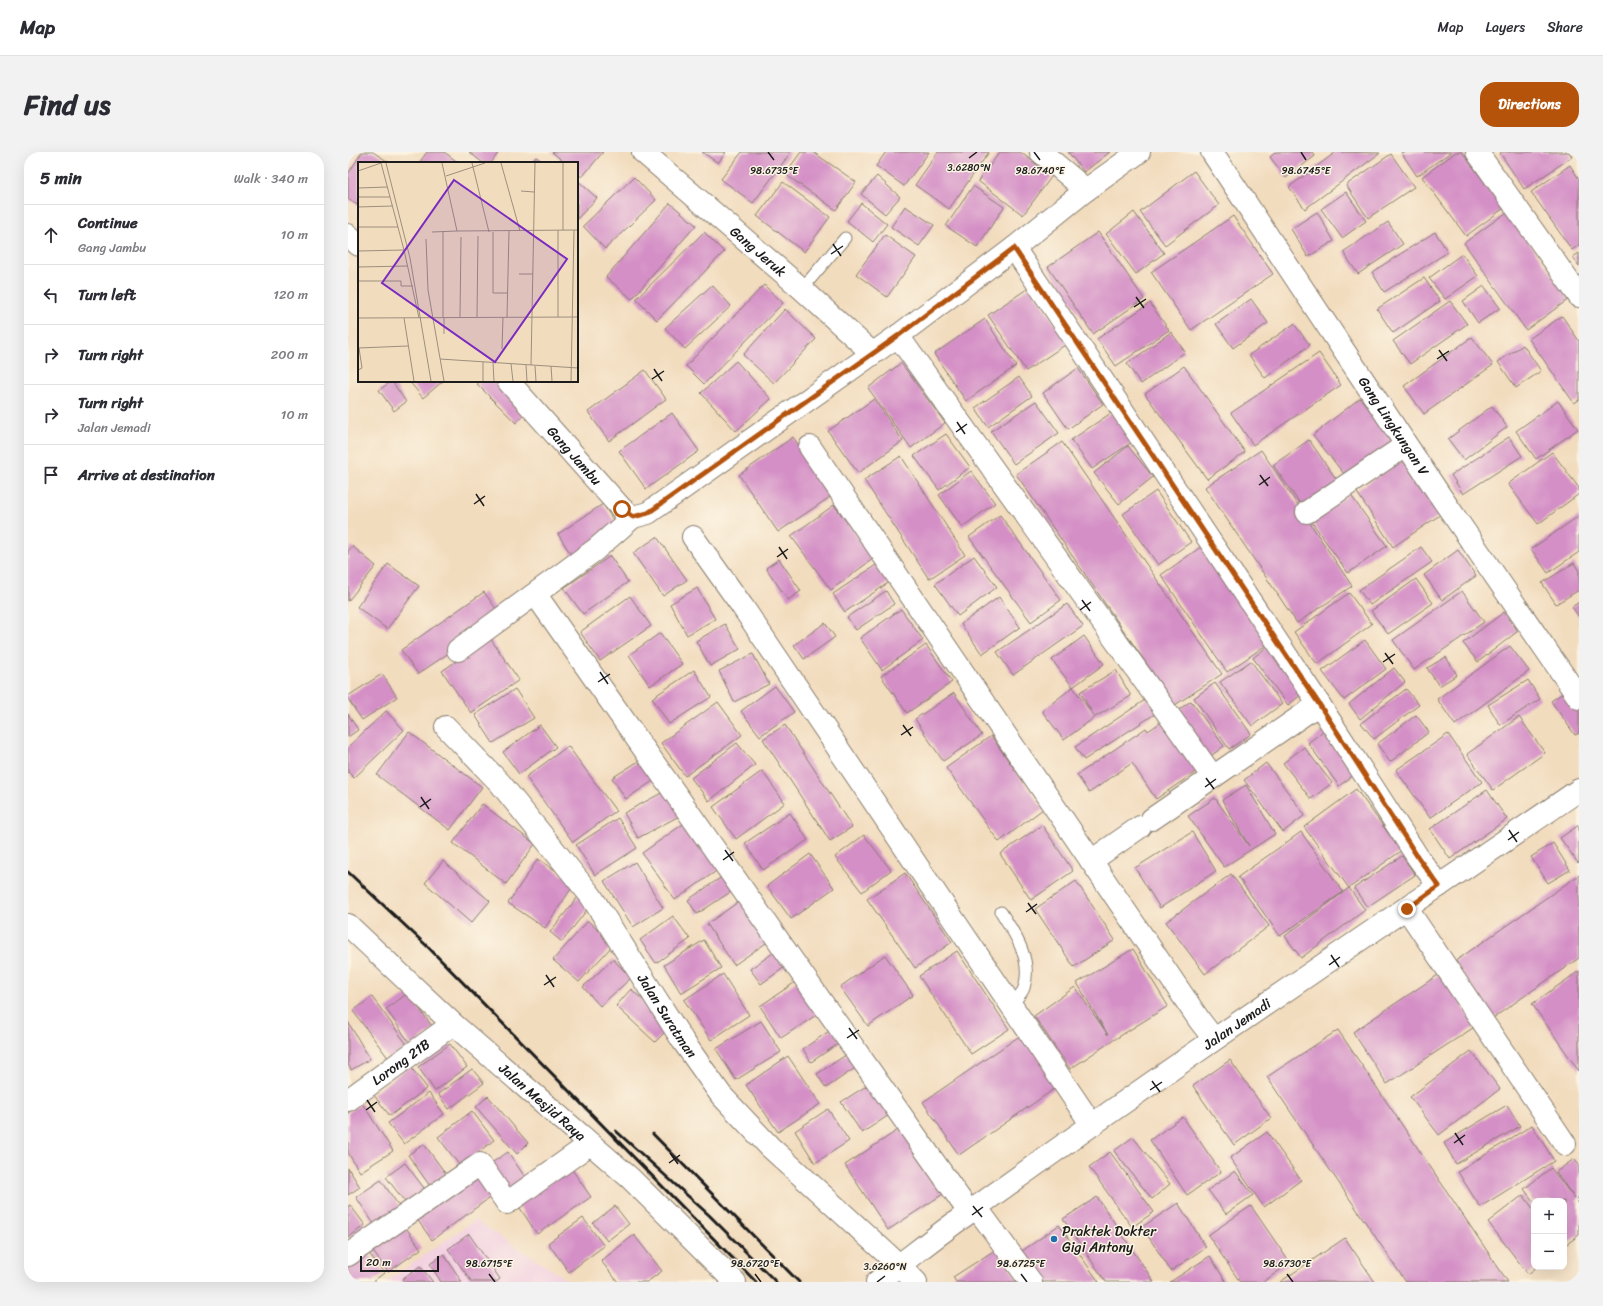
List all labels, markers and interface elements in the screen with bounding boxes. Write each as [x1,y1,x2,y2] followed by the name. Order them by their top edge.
[20,11,55,44] text: Map
[1438,15,1463,40] text: Map
[1485,15,1525,40] text: Layers
[1547,15,1583,40] text: Share
[24,80,111,129] text: Find us
[1480,82,1579,127] button: Directions
[947,159,991,177] text: 3.6280°N
[358,162,578,382] inset map
[750,162,799,180] text: 98.6735°E
[1016,162,1066,180] text: 98.6740°E
[1282,162,1332,180] text: 98.6745°E
[40,163,82,193] text: 5 min
[234,167,308,190] text: Walk · 340 m
[78,210,138,236] text: Continue
[724,220,792,284] street label: Gang Jeruk
[281,223,308,246] text: 10 m
[40,224,62,246] icon: ahead
[78,236,146,259] text: Gang Jambu
[78,282,136,308] text: Turn left
[273,283,308,306] text: 120 m
[40,284,62,306] icon: left
[78,342,143,368] text: Turn right
[271,343,308,366] text: 200 m
[40,344,62,366] icon: right
[1351,371,1436,482] street label: Gang Lingkungan V
[78,390,143,416] text: Turn right
[281,403,308,426] text: 10 m
[40,404,62,426] icon: right
[78,416,151,439] text: Jalan Jemadi
[540,420,608,492] street label: Gang Jambu
[78,462,215,488] text: Arrive at destination
[40,464,62,486] icon: arrive
[613,500,631,518] route start
[1398,900,1416,918] route end
[630,968,704,1064] street label: Jalan Suratman
[1197,991,1277,1057] street label: Jalan Jemadi
[366,1032,436,1092] street label: Lorong 21B
[492,1056,592,1148] street label: Jalan Mesjid Raya
[1531,1198,1567,1270] map controls
[1531,1198,1567,1234] button: +
[1062,1219,1157,1260] place label: Praktek Dokter Gigi Antony
[1049,1234,1059,1244] marker: Praktek Dokter Gigi Antony
[1531,1234,1567,1270] button: −
[366,1253,391,1272] text: 20 m
[360,1254,439,1273] scale bar
[466,1255,514,1273] text: 98.6715°E
[731,1255,781,1273] text: 98.6720°E
[997,1255,1047,1273] text: 98.6725°E
[1263,1255,1313,1273] text: 98.6730°E
[863,1258,907,1276] text: 3.6260°N

